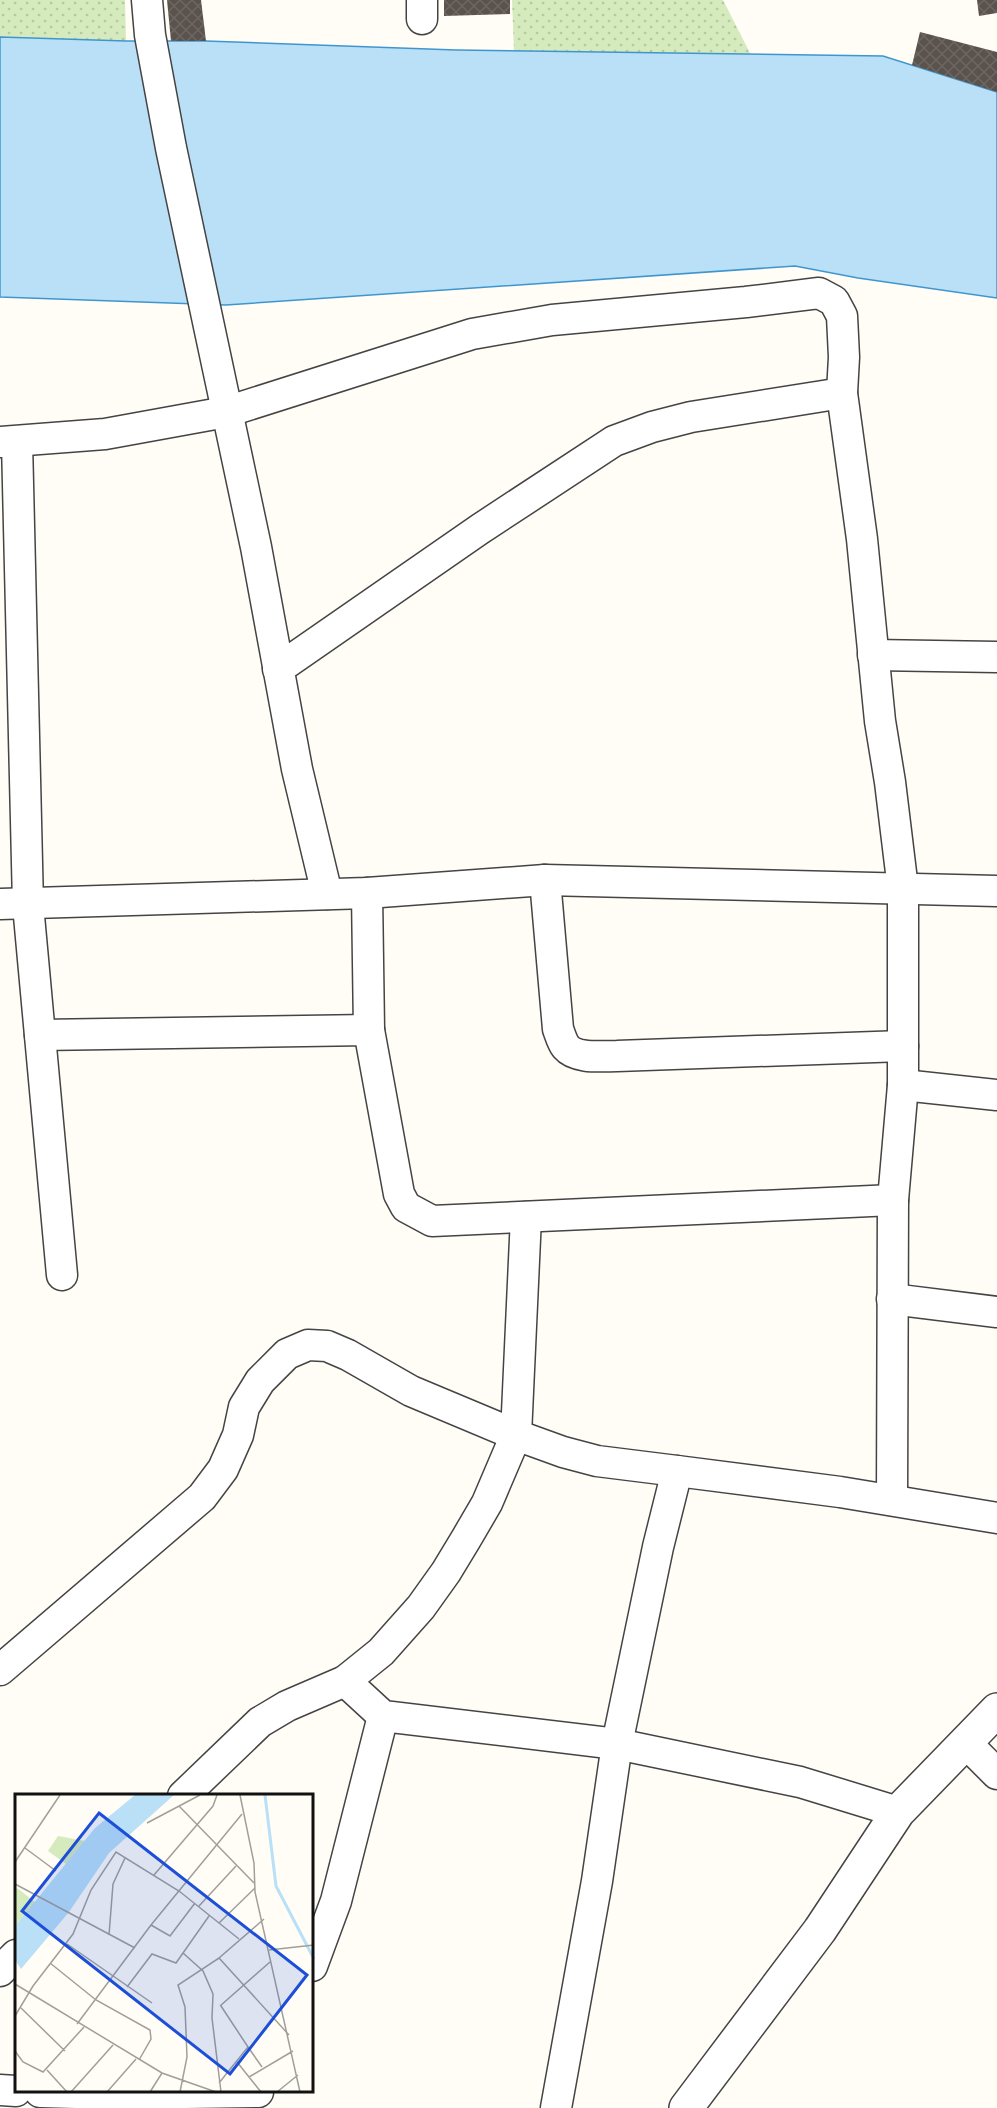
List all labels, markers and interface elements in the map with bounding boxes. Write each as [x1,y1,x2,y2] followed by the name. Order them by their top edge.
[15,1794,314,2093] inset map

